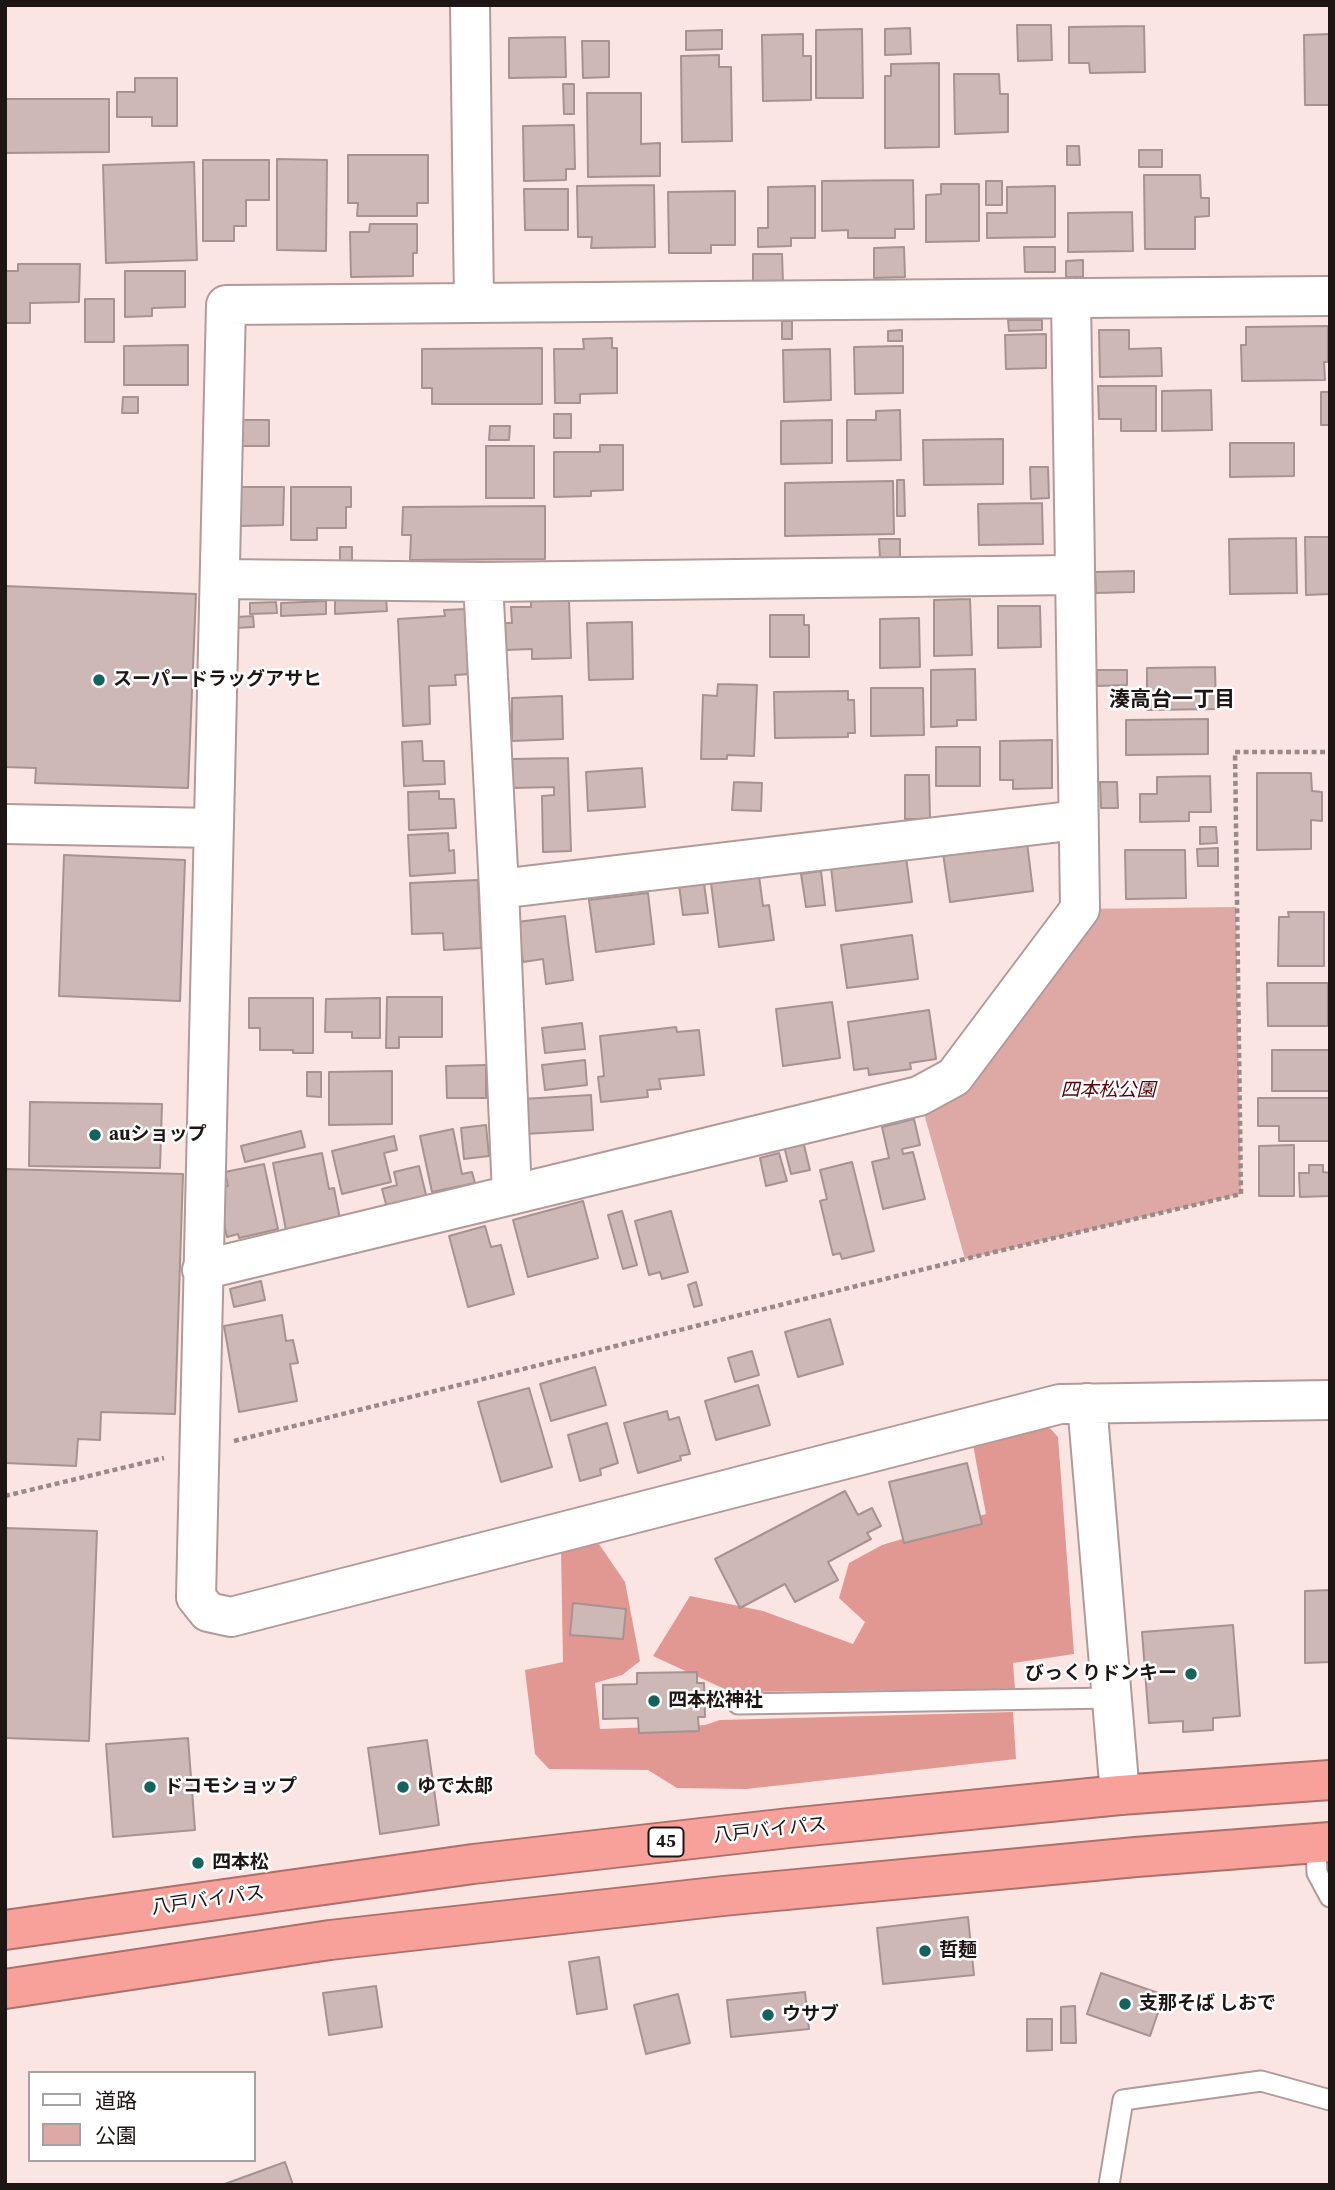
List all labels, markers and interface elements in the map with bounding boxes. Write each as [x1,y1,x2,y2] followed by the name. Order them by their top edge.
[113,669,322,691] place label: スーパードラッグアサヒ
[91,672,107,688] marker: スーパードラッグアサヒ
[1109,688,1235,714] district label: 湊高台一丁目
[1061,1080,1155,1102] park label: 四本松公園
[109,1124,206,1146] place label: auショップ
[87,1127,103,1143] marker: auショップ
[1025,1663,1177,1685] place label: びっくりドンキー
[1183,1666,1199,1682] marker: びっくりドンキー
[668,1690,763,1712] place label: 四本松神社
[646,1693,662,1709] marker: 四本松神社
[164,1776,297,1798] place label: ドコモショップ
[417,1776,493,1798] place label: ゆで太郎
[142,1779,158,1795] marker: ドコモショップ
[395,1779,411,1795] marker: ゆで太郎
[712,1814,828,1848] street label: 八戸バイパス
[648,1828,684,1856] road number: 45
[212,1852,269,1874] place label: 四本松
[190,1855,206,1871] marker: 四本松
[150,1882,266,1920] street label: 八戸バイパス
[939,1940,977,1962] place label: 哲麺
[917,1943,933,1959] marker: 哲麺
[1139,1993,1276,2015] place label: 支那そば しおで
[1117,1996,1133,2012] marker: 支那そば しおで
[782,2004,839,2026] place label: ウサブ
[760,2007,776,2023] marker: ウサブ
[28,2071,256,2162] legend
[95,2086,137,2115] text: 道路
[95,2121,137,2150] text: 公園

